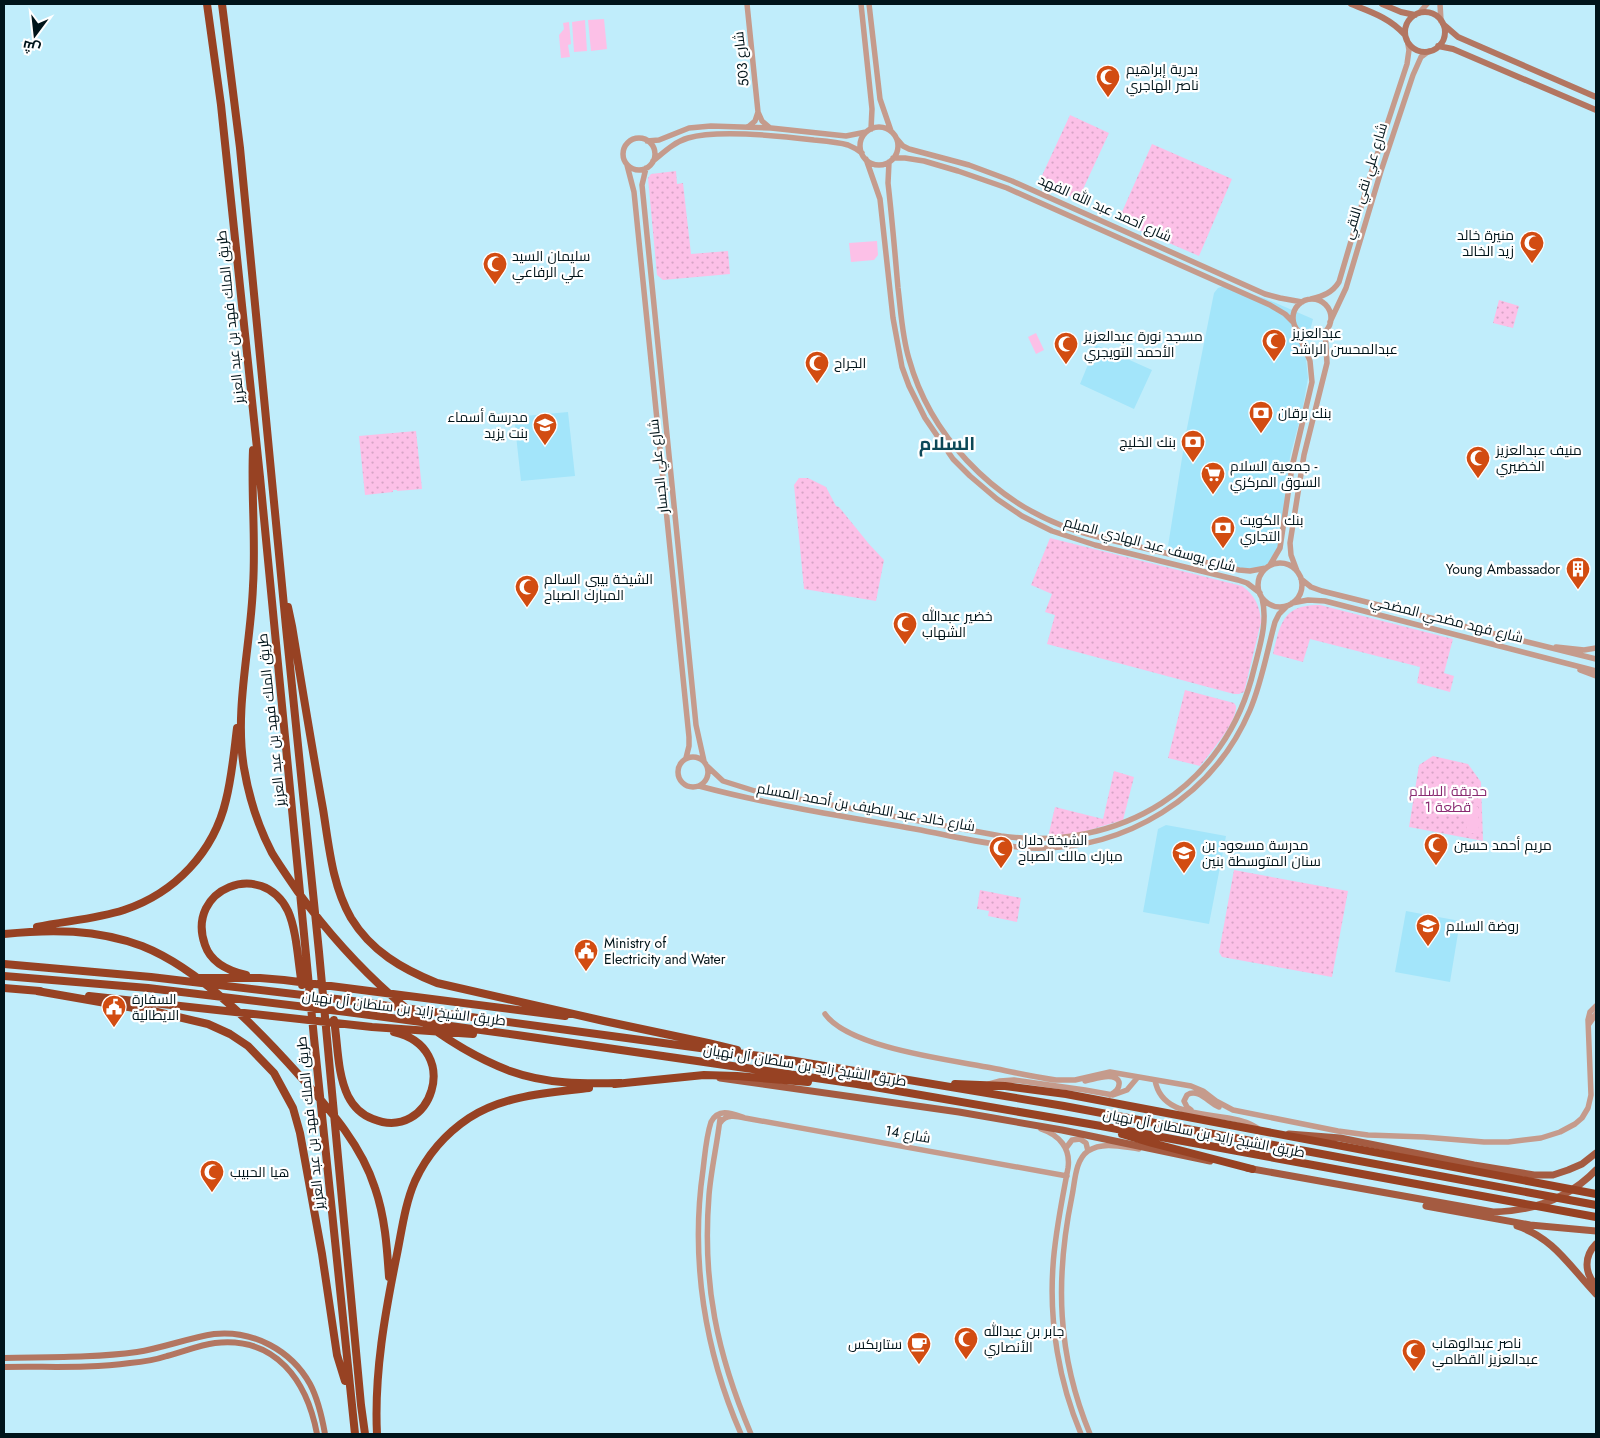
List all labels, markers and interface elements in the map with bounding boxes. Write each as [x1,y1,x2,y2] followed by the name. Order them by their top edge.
[10,10,60,60] north arrow
[728,30,754,88] street label: شارع 503
[20,36,43,60] text: ش
[1126,59,1199,97] place label: بدرية إبراهيم ناصر الهاجري
[1095,64,1121,98] mosque icon: بدرية إبراهيم ناصر الهاجري
[1338,120,1394,242] street label: شارع علي نقي النقي
[1035,170,1175,246] street label: شارع أحمد عبد الله الفهد
[1457,225,1514,261] place label: منيرة خالد زيد الخالد
[211,229,249,406] street label: طريق الملك فهد بن عبد العزيز
[1519,230,1545,264] mosque icon: منيرة خالد زيد الخالد
[512,246,590,284] place label: سليمان السيد علي الرفاعي
[482,251,508,285] mosque icon: سليمان السيد علي الرفاعي
[1291,323,1398,359] place label: عبدالعزيز عبدالمحسن الراشد
[1083,326,1203,364] place label: مسجد نورة عبدالعزيز الأحمد التويجري
[1261,328,1287,362] mosque icon: عبدالعزيز عبدالمحسن الراشد
[1053,331,1079,365] mosque icon: مسجد نورة عبدالعزيز الأحمد التويجري
[804,350,830,384] mosque icon: الجراح
[834,353,866,373] place label: الجراح
[1248,400,1274,434] bank icon: بنك برقان
[1278,403,1331,423] place label: بنك برقان
[447,407,528,443] place label: مدرسة أسماء بنت يزيد
[532,412,558,446] school or university icon: مدرسة أسماء بنت يزيد
[643,418,675,515] street label: شارع علي الجسار
[1180,429,1206,463] bank icon: بنك الخليج
[919,430,975,457] district label: السلام
[1119,432,1176,452] place label: بنك الخليج
[1495,440,1582,478] place label: منيف عبدالعزيز الخضيري
[1465,445,1491,479] mosque icon: منيف عبدالعزيز الخضيري
[1230,456,1321,494] place label: جمعية السلام - السوق المركزي
[1200,461,1226,495] supermarket icon: جمعية السلام - السوق المركزي
[1240,510,1304,548] place label: بنك الكويت التجاري
[1061,511,1238,578] street label: شارع يوسف عبد الهادي الميلم
[1210,515,1236,549] bank icon: بنك الكويت التجاري
[1565,556,1591,590] building icon: Young Ambassador
[1446,559,1560,579] place label: Young Ambassador
[544,569,653,605] place label: الشيخة بيبي السالم المبارك الصباح
[514,574,540,608] mosque icon: الشيخة بيبي السالم المبارك الصباح
[1368,590,1525,650] street label: شارع فهد مضحي المضحي
[922,606,993,642] place label: خضير عبدالله الشهاب
[892,611,918,645] mosque icon: خضير عبدالله الشهاب
[252,632,290,809] street label: طريق الملك فهد بن عبد العزيز
[755,778,977,836] street label: شارع خالد عبد اللطيف بن أحمد المسلم
[1409,781,1487,817] park label: حديقة السلام قطعة 1
[1018,830,1123,866] place label: الشيخة دلال مبارك مالك الصباح
[1423,832,1449,866] mosque icon: مريم أحمد حسين
[988,835,1014,869] mosque icon: الشيخة دلال مبارك مالك الصباح
[1202,835,1321,871] place label: مدرسة مسعود بن سنان المتوسطة بنين
[1454,835,1552,855] place label: مريم أحمد حسين
[1171,840,1197,874] school or university icon: مدرسة مسعود بن سنان المتوسطة بنين
[1415,913,1441,947] school or university icon: روضة السلام
[1446,916,1519,936] place label: روضة السلام
[604,933,726,969] place label: Ministry of Electricity and Water
[573,938,599,972] public building icon: Ministry of Electricity and Water
[301,986,507,1030] street label: طريق الشيخ زايد بن سلطان آل نهيان
[132,989,179,1025] place label: السفارة الايطالية
[101,994,127,1028] public building icon: السفارة الايطالية
[291,1035,329,1212] street label: طريق الملك فهد بن عبد العزيز
[702,1039,908,1091] street label: طريق الشيخ زايد بن سلطان آل نهيان
[1101,1104,1307,1162] street label: طريق الشيخ زايد بن سلطان آل نهيان
[884,1120,932,1148] street label: شارع 14
[199,1159,225,1193] mosque icon: هيا الحبيب
[230,1162,289,1182] place label: هيا الحبيب
[984,1321,1064,1359] place label: جابر بن عبدالله الأنصاري
[953,1326,979,1360] mosque icon: جابر بن عبدالله الأنصاري
[906,1331,932,1365] cafe icon: ستاربكس
[1432,1333,1538,1371] place label: ناصر عبدالوهاب عبدالعزيز القطامي
[848,1334,902,1354] place label: ستاربكس
[1401,1338,1427,1372] mosque icon: ناصر عبدالوهاب عبدالعزيز القطامي

